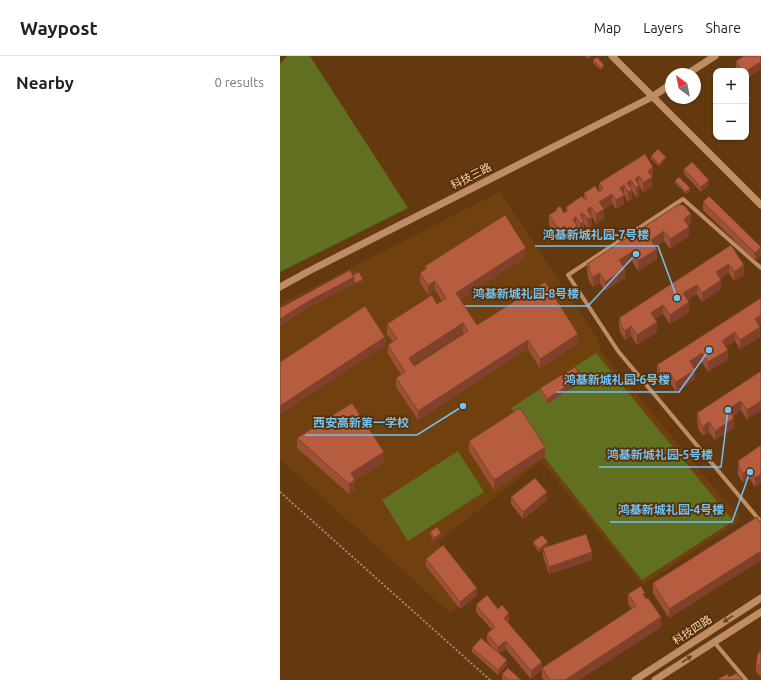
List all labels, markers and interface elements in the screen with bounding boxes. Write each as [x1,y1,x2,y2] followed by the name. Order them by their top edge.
[20,17,98,39] text: Waypost
[594,20,621,36] text: Map
[643,20,683,36] text: Layers
[705,20,741,36] text: Share
[665,68,701,104] north arrow
[713,68,749,140] map controls
[713,68,749,104] button: +
[16,73,74,92] text: Nearby
[214,75,264,89] text: 0 results
[713,104,749,140] button: −
[449,161,493,191] street label: 科技三路
[535,222,658,246] callout: 鸿基新城礼园-7号楼
[543,228,649,241] text: 鸿基新城礼园-7号楼
[465,282,588,306] callout: 鸿基新城礼园-8号楼
[473,287,579,300] text: 鸿基新城礼园-8号楼
[556,368,679,392] callout: 鸿基新城礼园-6号楼
[564,373,670,386] text: 鸿基新城礼园-6号楼
[305,411,417,435] callout: 西安高新第一学校
[313,416,409,429] text: 西安高新第一学校
[599,443,721,467] callout: 鸿基新城礼园-5号楼
[607,448,713,461] text: 鸿基新城礼园-5号楼
[610,498,732,522] callout: 鸿基新城礼园-4号楼
[618,503,724,516] text: 鸿基新城礼园-4号楼
[670,613,714,647] street label: 科技四路
[722,616,734,623] one-way arrow
[682,655,693,663] one-way arrow

